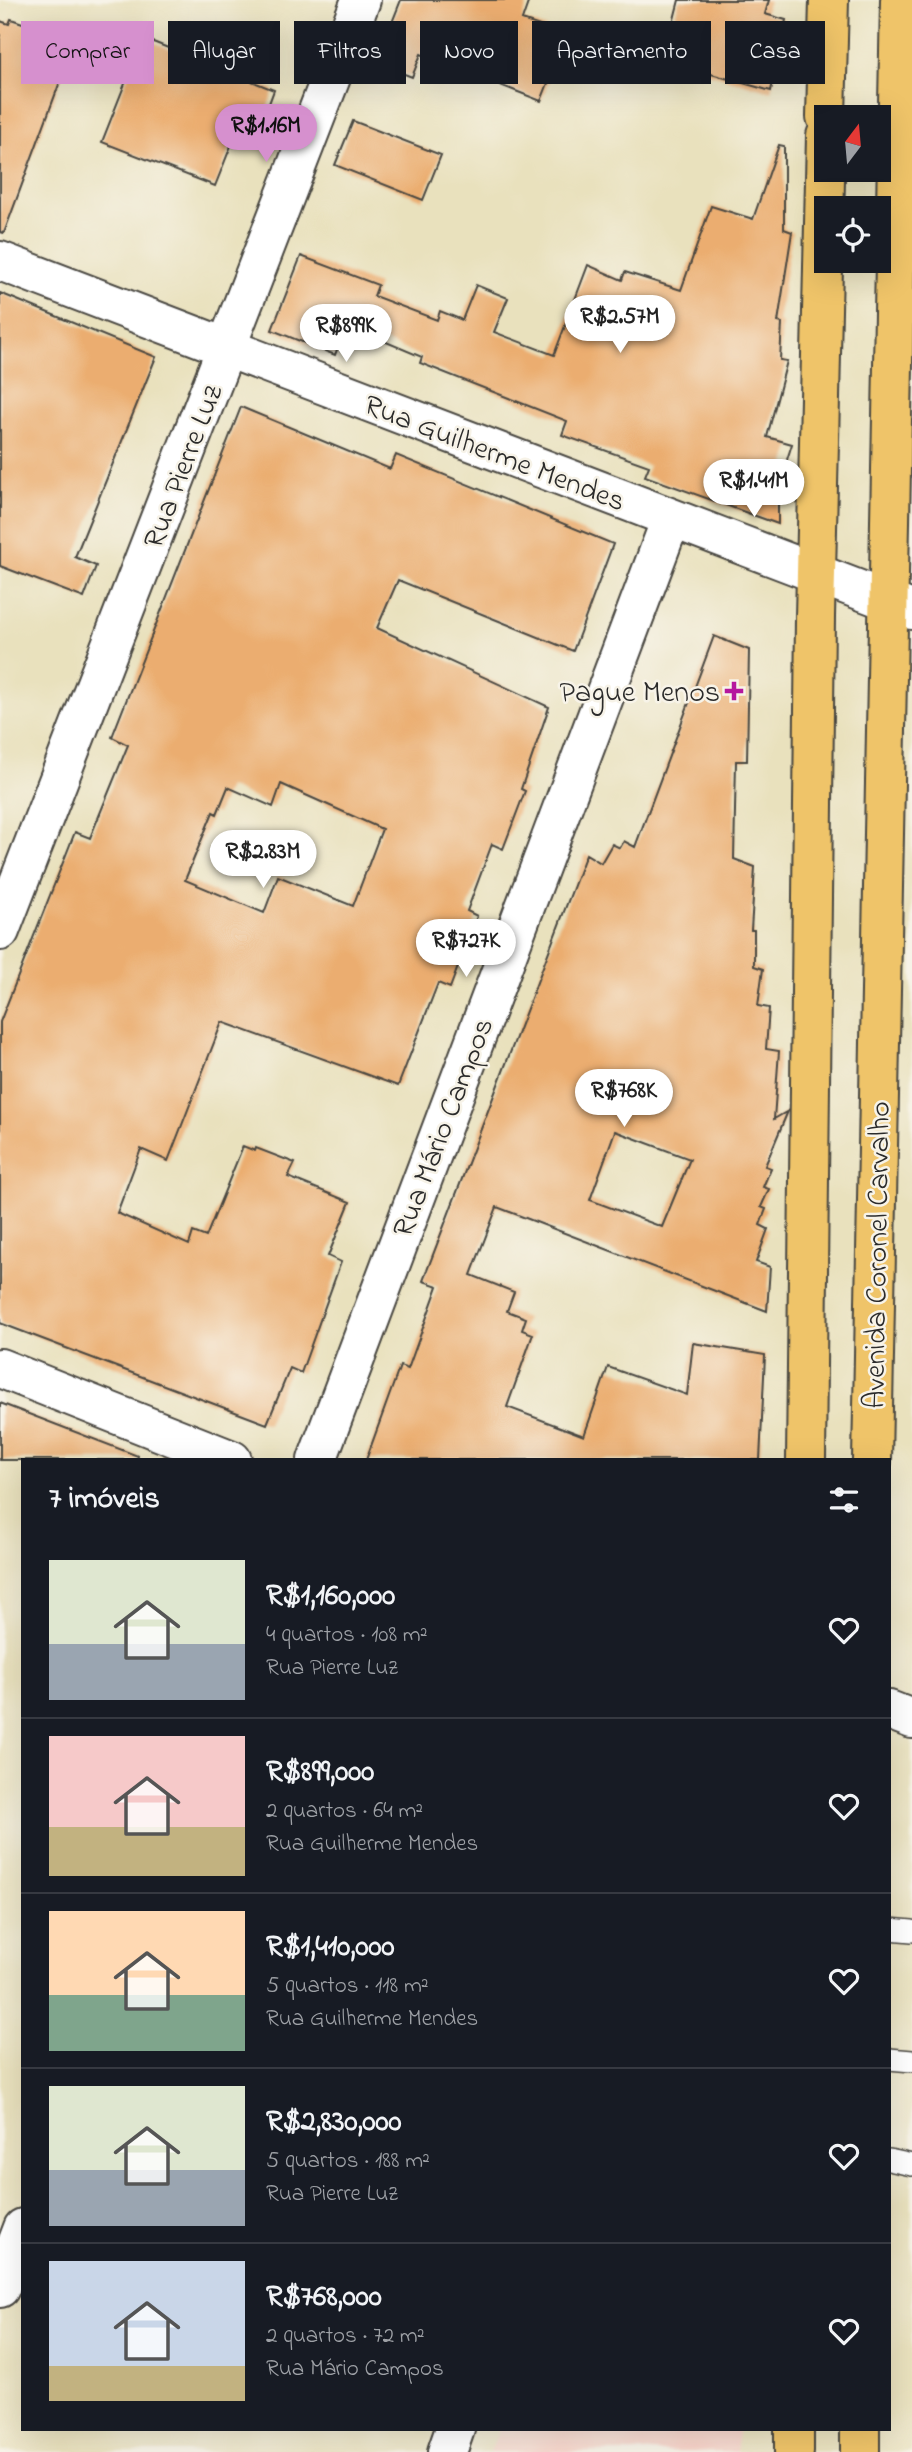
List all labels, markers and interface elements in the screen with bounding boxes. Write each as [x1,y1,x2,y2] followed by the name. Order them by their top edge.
[21,21,154,84] chip: Comprar
[168,21,280,84] chip: Alugar
[294,21,406,84] chip: Filtros
[420,21,518,84] chip: Novo
[532,21,711,84] chip: Apartamento
[725,21,825,84] chip: Casa
[201,104,331,164] pin: R$1.16M
[814,105,891,182] north arrow
[814,105,891,273] map controls
[231,110,301,143] text: R$1.16M
[814,196,891,273] button: locate
[555,296,685,355] pin: R$2.57M
[580,301,660,334] text: R$2.57M
[289,304,403,364] pin: R$899K
[316,310,376,343] text: R$899K
[133,378,236,555] street label: Rua Pierre Luz
[357,385,631,525] street label: Rua Guilherme Mendes
[689,460,819,519] pin: R$1.41M
[719,465,789,498] text: R$1.41M
[559,672,720,716] place label: Pague Menos
[726,683,742,699] marker: Pague Menos
[198,830,328,890] pin: R$2.83M
[226,836,300,869] text: R$2.83M
[409,920,523,979] pin: R$727K
[432,925,500,958] text: R$727K
[383,1012,507,1244] street label: Rua Mário Campos
[567,1070,681,1129] pin: R$768K
[591,1075,657,1108] text: R$768K
[854,1101,904,1409] street label: Avenida Coronel Carvalho
[49,1478,160,1522] text: 7 imóveis
[825,1481,863,1519] icon: filters
[266,1575,395,1619] text: R$1,160,000
[105,1588,189,1672] icon: home
[825,1611,863,1649] icon: heart
[266,1619,428,1652] text: 4 quartos · 108 m²
[266,1652,398,1685] text: Rua Pierre Luz
[266,1751,374,1795] text: R$899,000
[105,1764,189,1848] icon: home
[825,1787,863,1825] icon: heart
[266,1795,423,1828] text: 2 quartos · 64 m²
[266,1828,478,1861] text: Rua Guilherme Mendes
[266,1926,394,1970] text: R$1,410,000
[105,1939,189,2023] icon: home
[825,1962,863,2000] icon: heart
[266,1970,429,2003] text: 5 quartos · 118 m²
[266,2003,478,2036] text: Rua Guilherme Mendes
[266,2101,401,2145] text: R$2,830,000
[105,2114,189,2198] icon: home
[825,2137,863,2175] icon: heart
[266,2145,430,2178] text: 5 quartos · 188 m²
[266,2178,398,2211] text: Rua Pierre Luz
[266,2276,382,2320] text: R$768,000
[105,2289,189,2373] icon: home
[825,2312,863,2350] icon: heart
[266,2320,425,2353] text: 2 quartos · 72 m²
[266,2353,444,2386] text: Rua Mário Campos

